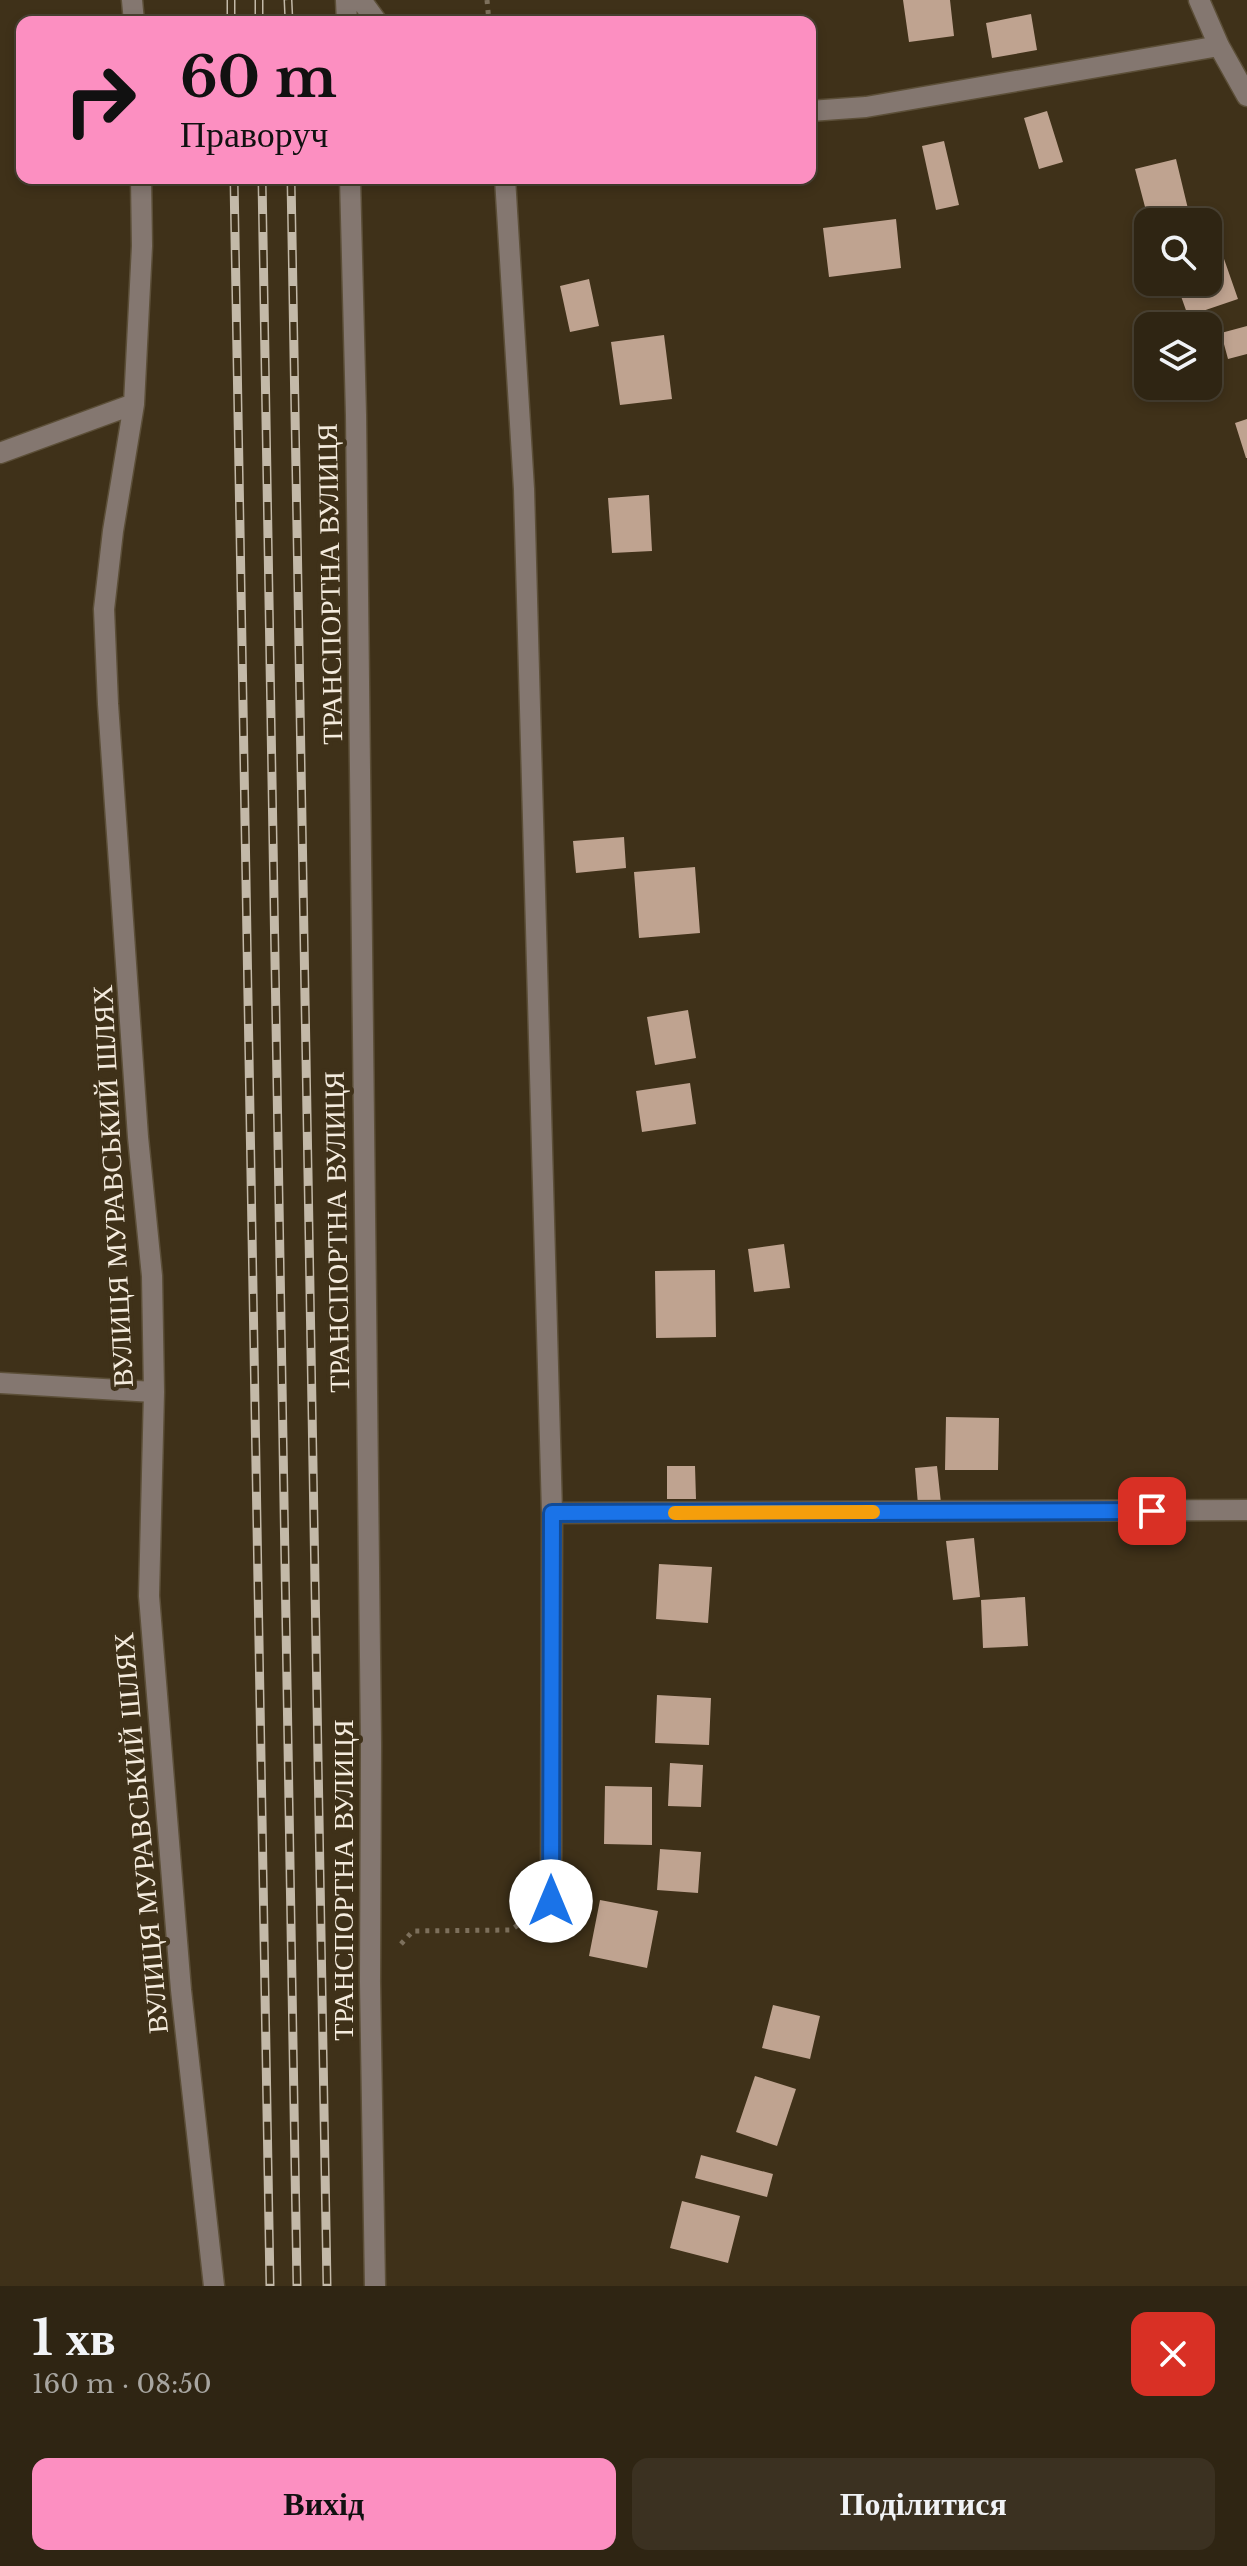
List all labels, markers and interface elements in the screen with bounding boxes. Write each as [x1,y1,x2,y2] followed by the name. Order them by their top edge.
[180,43,337,112] text: 60 m
[48,48,152,152] icon: right
[180,112,328,157] text: Праворуч
[1134,208,1222,400] map controls
[1134,208,1222,296] button: search
[1134,312,1222,400] button: layers
[310,423,350,745] street label: ТРАНСПОРТНА ВУЛИЦЯ
[85,984,141,1388] street label: ВУЛИЦЯ МУРАВСЬКИЙ ШЛЯХ
[317,1071,357,1393] street label: ТРАНСПОРТНА ВУЛИЦЯ
[1118,1477,1186,1545] pin
[1130,1489,1174,1533] icon: arrive
[106,1631,176,2035] street label: ВУЛИЦЯ МУРАВСЬКИЙ ШЛЯХ
[326,1719,361,2041] street label: ТРАНСПОРТНА ВУЛИЦЯ
[509,1859,593,1943] position arrow
[32,2308,116,2368] text: 1 хв
[1131,2312,1215,2396] button: close
[32,2368,212,2400] text: 160 m · 08:50
[32,2458,616,2550] button: Вихід
[632,2458,1215,2550] button: Поділитися

